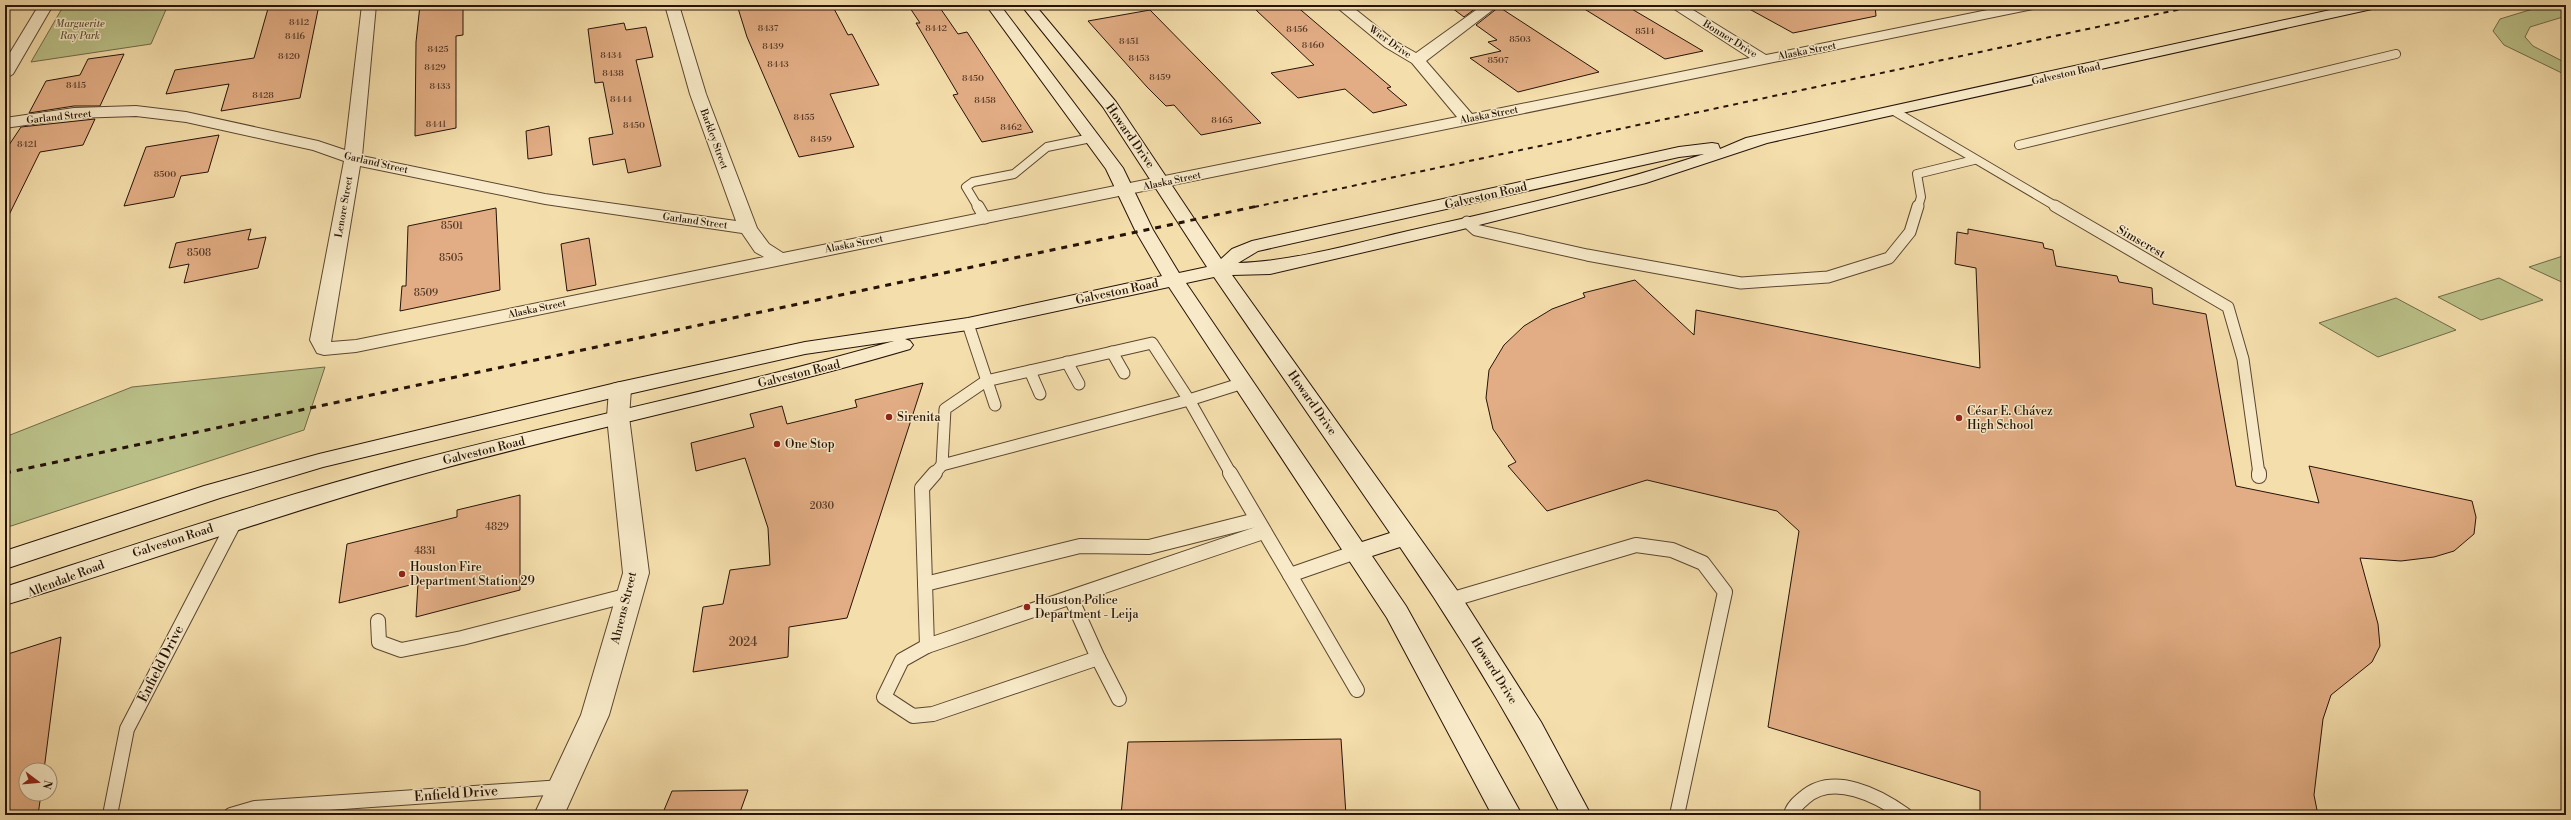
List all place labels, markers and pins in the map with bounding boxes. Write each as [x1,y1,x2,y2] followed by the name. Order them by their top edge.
[1967,404,2053,433] place label: César E. Chávez High School
[897,410,941,425] place label: Sirenita
[884,412,894,422] marker: Sirenita
[1954,413,1964,423] marker: César E. Chávez High School
[785,437,835,452] place label: One Stop
[772,439,782,449] marker: One Stop
[410,560,535,589] place label: Houston Fire Department Station 29
[397,569,407,579] marker: Houston Fire Department Station 29
[1035,593,1140,622] place label: Houston Police Department - Leija
[1022,602,1032,612] marker: Houston Police Department - Leija

